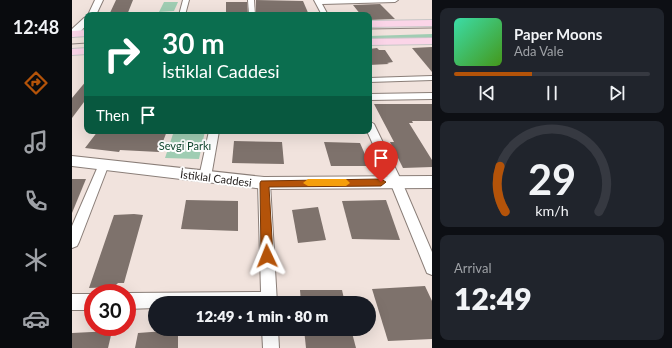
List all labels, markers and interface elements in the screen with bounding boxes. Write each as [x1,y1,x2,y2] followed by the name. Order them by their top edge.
[13,16,59,38] text: 12:48
[514,25,602,43] text: Paper Moons
[162,26,225,60] text: 30 m
[96,28,148,80] icon: right
[514,43,564,59] text: Ada Vale
[162,60,280,82] text: İstiklal Caddesi
[22,69,50,97] icon: directions
[476,82,498,104] icon: previous
[541,82,563,104] icon: pause
[606,82,628,104] icon: next
[137,104,159,126] icon: arrive
[96,106,129,124] text: Then
[22,128,50,156] icon: music
[159,139,211,152] park label: Sevgi Parkı
[364,141,398,182] pin
[370,147,392,169] icon: arrive
[528,154,576,204] text: 29
[180,167,253,189] street label: İstiklal Caddesi
[22,187,50,215] icon: phone
[535,202,569,219] text: km/h
[246,235,288,277] position arrow
[22,246,50,274] icon: climate
[454,260,491,276] text: Arrival
[454,280,532,316] text: 12:49
[84,284,136,336] speed limit sign: 30
[22,305,50,333] icon: car
[196,307,328,325] text: 12:49 · 1 min · 80 m

